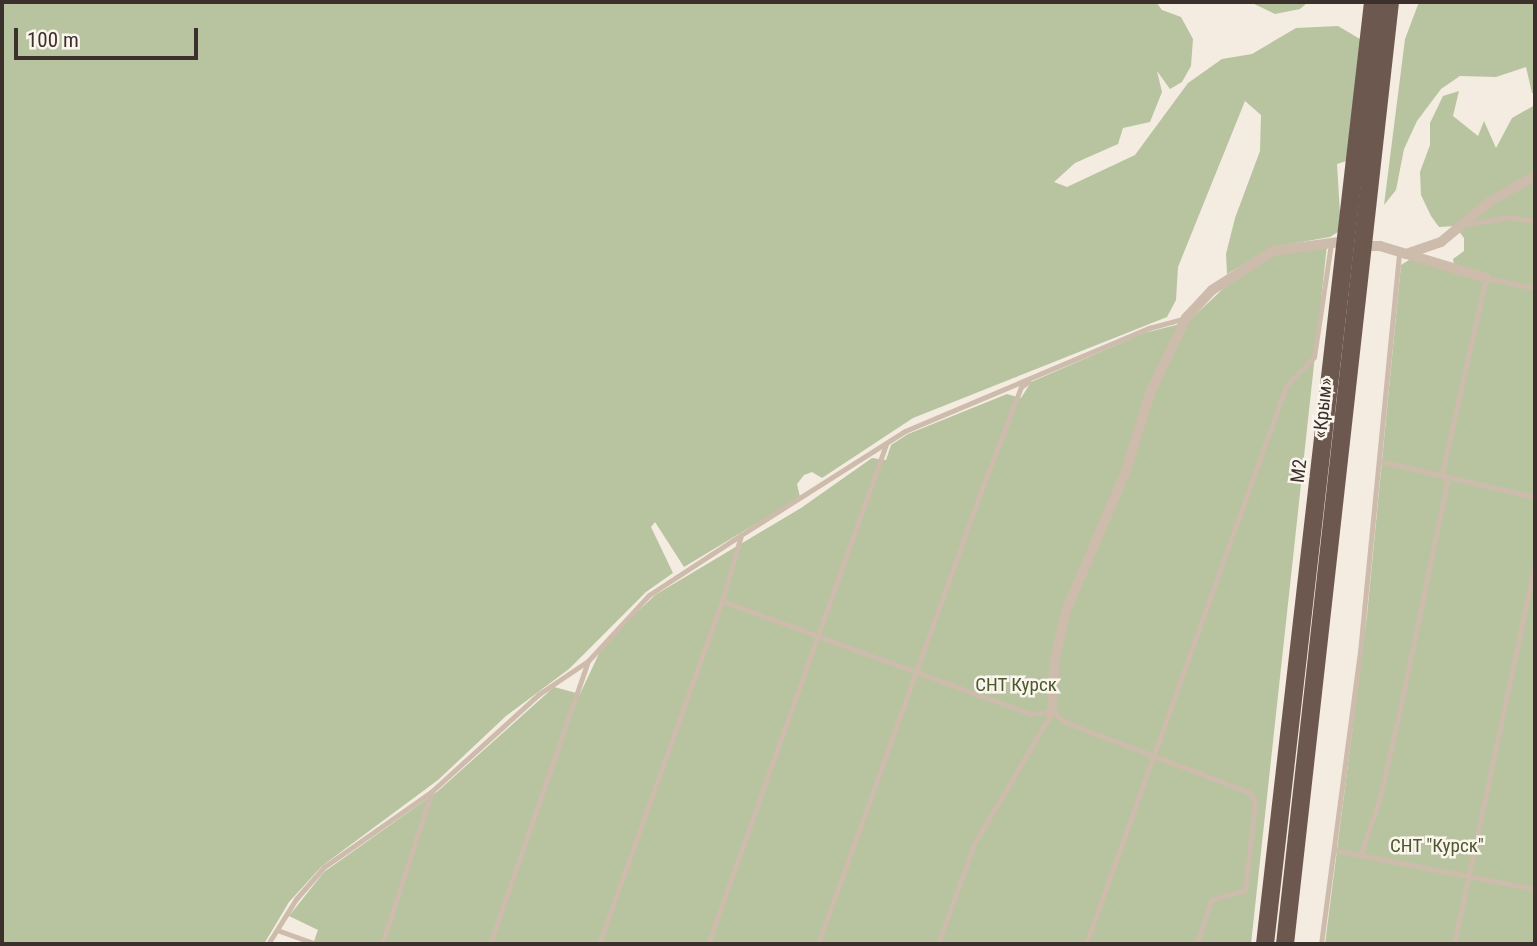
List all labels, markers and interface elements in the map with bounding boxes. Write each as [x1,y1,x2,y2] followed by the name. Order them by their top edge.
[18,14,201,58] scale bar
[27,28,79,52] text: 100 m
[1308,377,1338,439] street label: «Крым»
[1286,458,1312,484] street label: М2
[975,674,1057,696] park label: СНТ Курск
[1390,835,1484,857] park label: СНТ "Курск"

